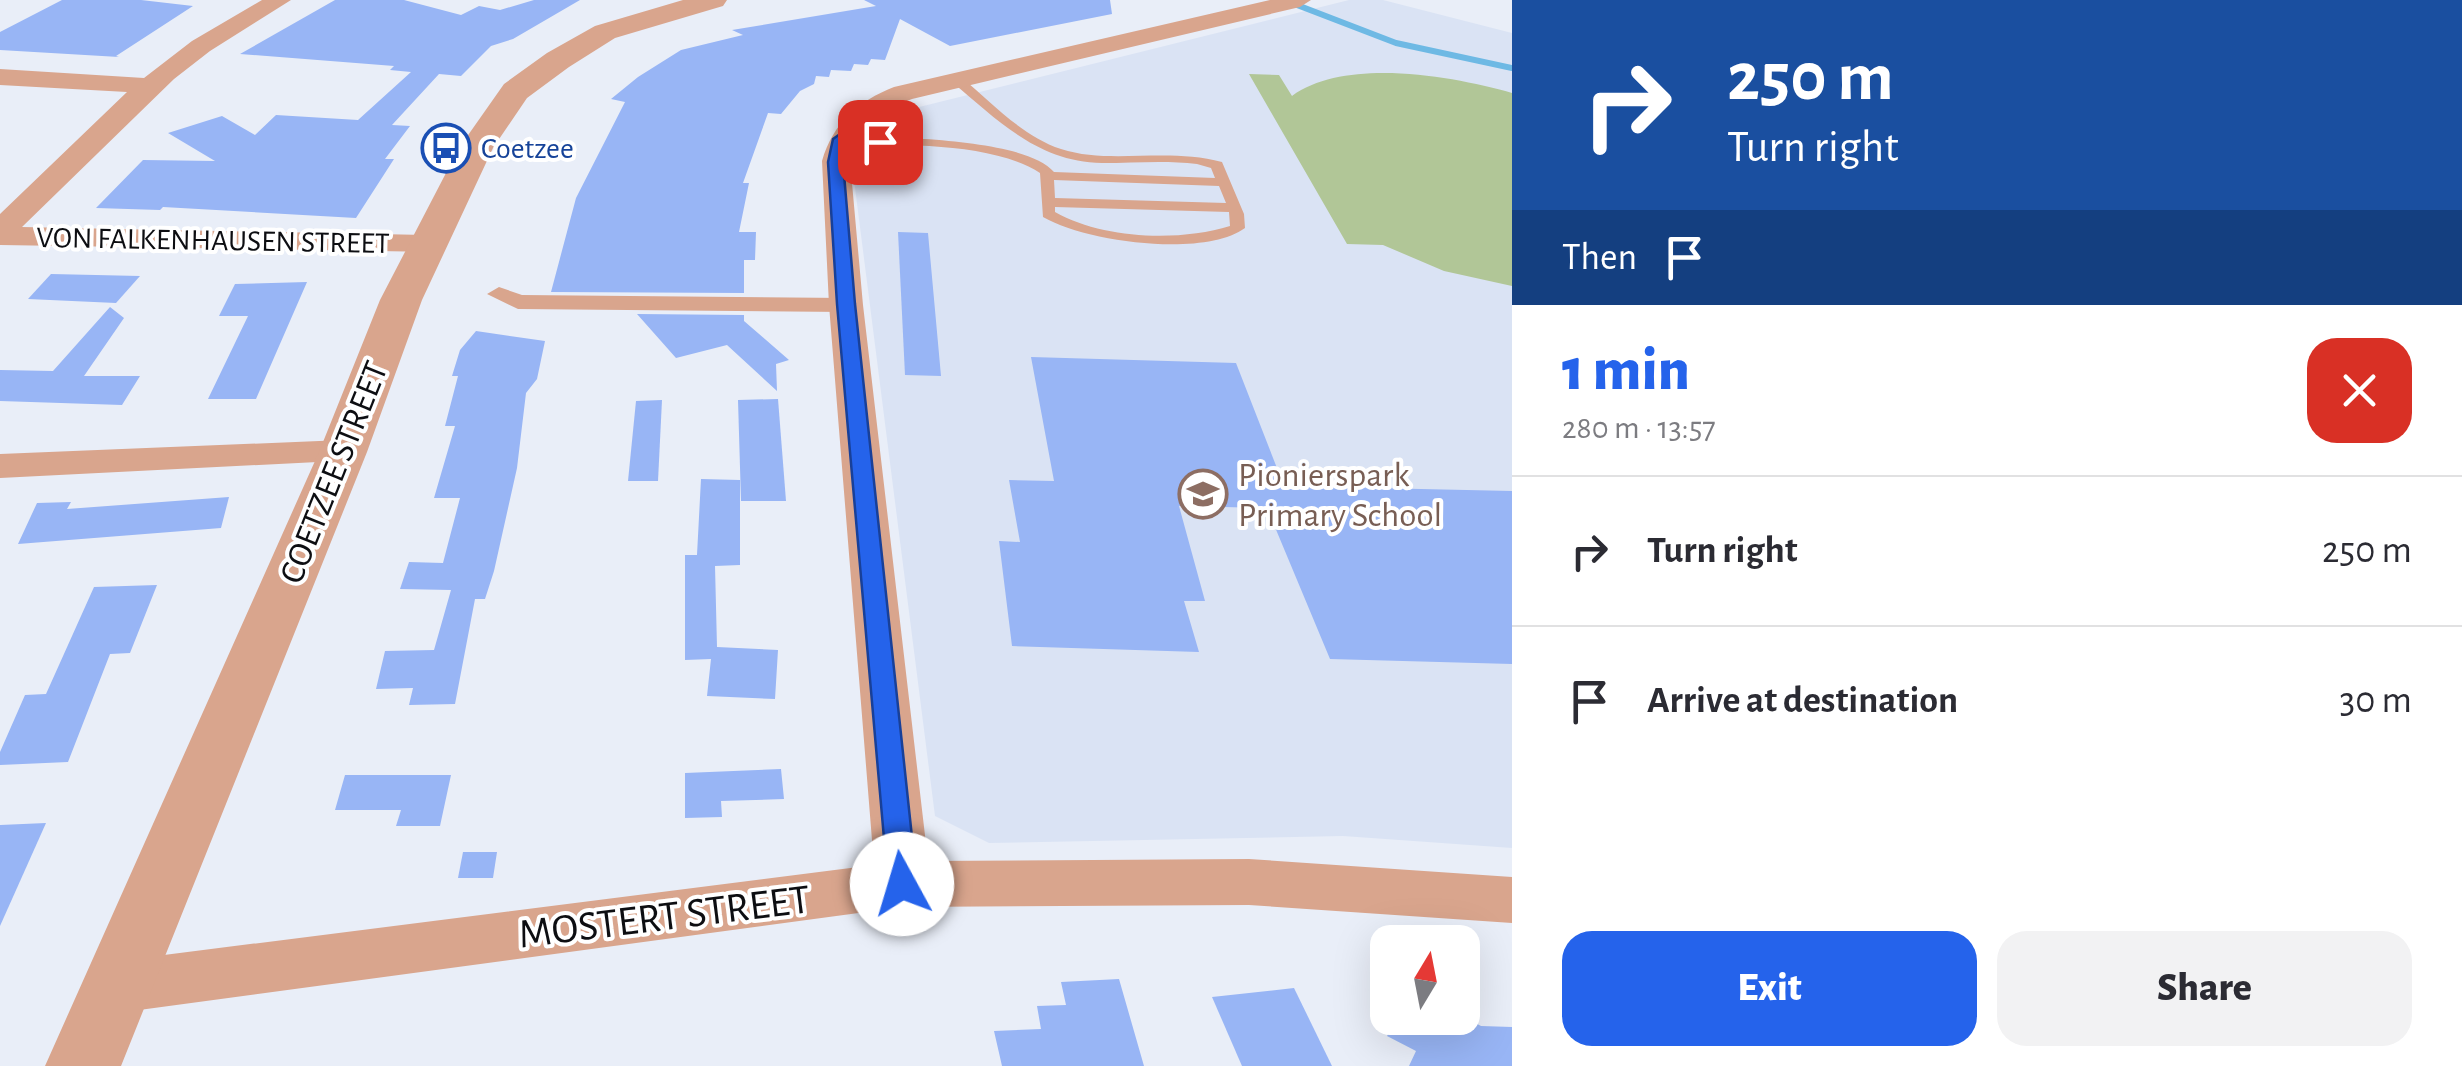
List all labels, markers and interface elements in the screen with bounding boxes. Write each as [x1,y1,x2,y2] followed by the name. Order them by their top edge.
[1562,40,1692,170] icon: right
[1727,43,1894,113] text: 250 m
[838,100,923,185] pin
[853,115,908,170] icon: arrive
[420,122,472,174] bus stop icon: Coetzee
[1727,125,1899,170] text: Turn right
[481,134,574,164] place label: Coetzee
[36,223,390,259] street label: VON FALKENHAUSEN STREET
[1657,230,1712,285] icon: arrive
[1562,239,1637,277] text: Then
[2307,338,2412,443] button: close
[1562,341,1690,401] text: 1 min
[274,357,395,588] street label: COETZEE STREET
[1562,412,1716,444] text: 280 m · 13:57
[1238,458,1442,533] place label: Pionierspark Primary School
[1177,468,1229,520] school or university icon: Pionierspark Primary School
[1562,524,1617,579] icon: right
[1647,532,1797,570] text: Turn right
[2322,532,2412,570] text: 250 m
[1562,674,1617,729] icon: arrive
[1647,682,1958,720] text: Arrive at destination
[2340,682,2412,720] text: 30 m
[850,832,954,936] position arrow
[516,878,812,956] street label: MOSTERT STREET
[1370,925,1480,1035] north arrow
[1370,925,1480,1035] map controls
[1562,931,1977,1046] button: Exit
[1997,931,2412,1046] button: Share

